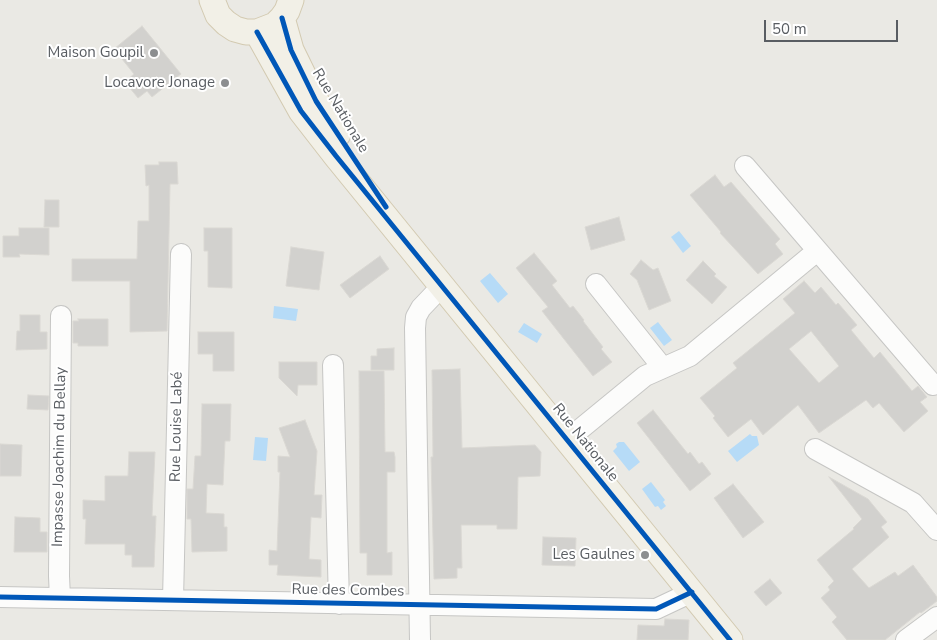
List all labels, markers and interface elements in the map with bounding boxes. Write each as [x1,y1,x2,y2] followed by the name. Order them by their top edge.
[767,10,901,42] scale bar
[772,19,807,39] text: 50 m
[48,44,144,62] place label: Maison Goupil
[148,47,160,59] marker: Maison Goupil
[308,66,372,156] street label: Rue Nationale
[104,74,215,92] place label: Locavore Jonage
[219,77,231,89] marker: Locavore Jonage
[49,367,71,547] street label: Impasse Joachim du Bellay
[167,372,187,482] street label: Rue Louise Labé
[548,400,622,486] street label: Rue Nationale
[552,546,635,564] place label: Les Gaulnes
[639,549,651,561] marker: Les Gaulnes
[291,581,405,601] street label: Rue des Combes

